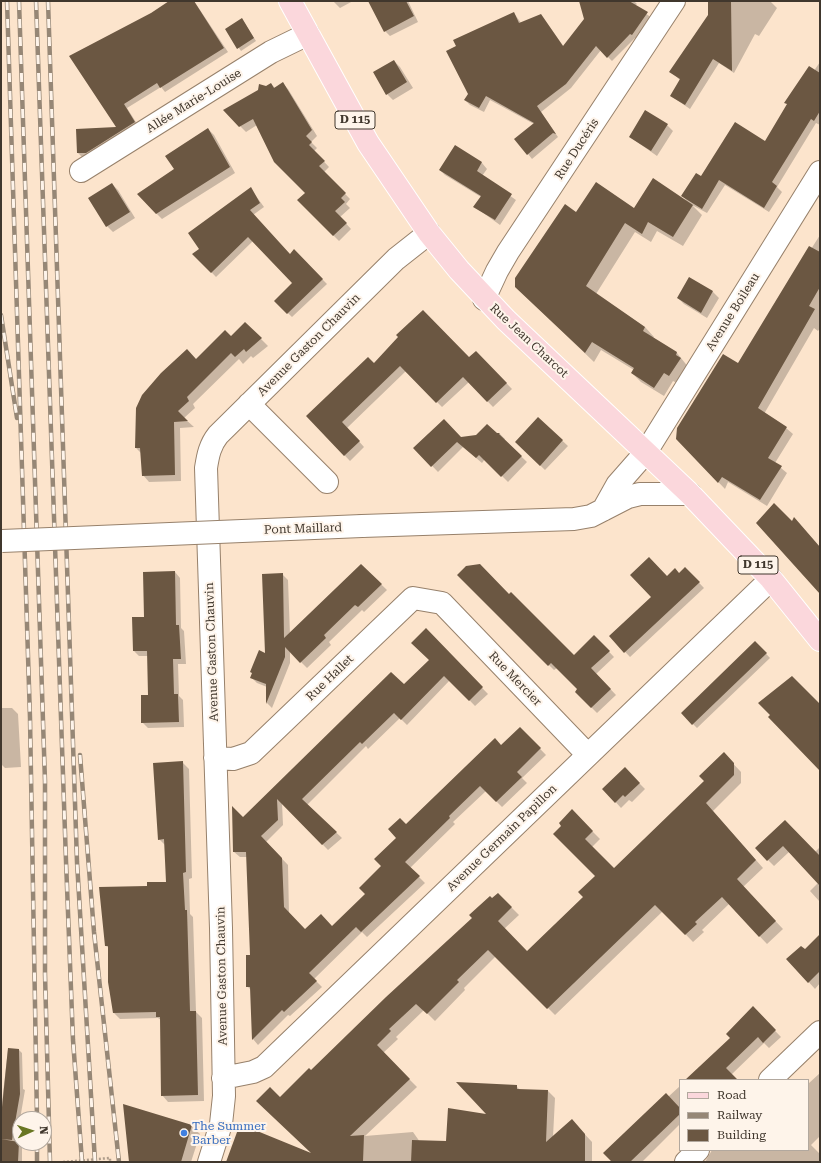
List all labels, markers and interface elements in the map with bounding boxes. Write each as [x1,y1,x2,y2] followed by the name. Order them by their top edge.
[144,66,244,136] street label: Allée Marie-Louise
[335,111,375,129] road number: D 115
[552,116,602,182] street label: Rue Ducéris
[703,270,763,354] street label: Avenue Boileau
[255,291,363,399] street label: Avenue Gaston Chauvin
[487,301,571,381] street label: Rue Jean Charcot
[264,520,342,538] street label: Pont Maillard
[738,556,778,574] road number: D 115
[202,582,222,722] street label: Avenue Gaston Chauvin
[486,649,544,709] street label: Rue Mercier
[303,652,357,704] street label: Rue Hallet
[444,782,560,894] street label: Avenue Germain Papillon
[214,906,230,1046] street label: Avenue Gaston Chauvin
[679,1079,809,1151] legend
[717,1088,746,1102] text: Road
[717,1108,762,1122] text: Railway
[12,1111,52,1151] north arrow
[192,1119,266,1147] place label: The Summer Barber
[37,1126,50,1135] text: N
[179,1128,189,1138] marker: The Summer Barber
[717,1128,766,1142] text: Building

